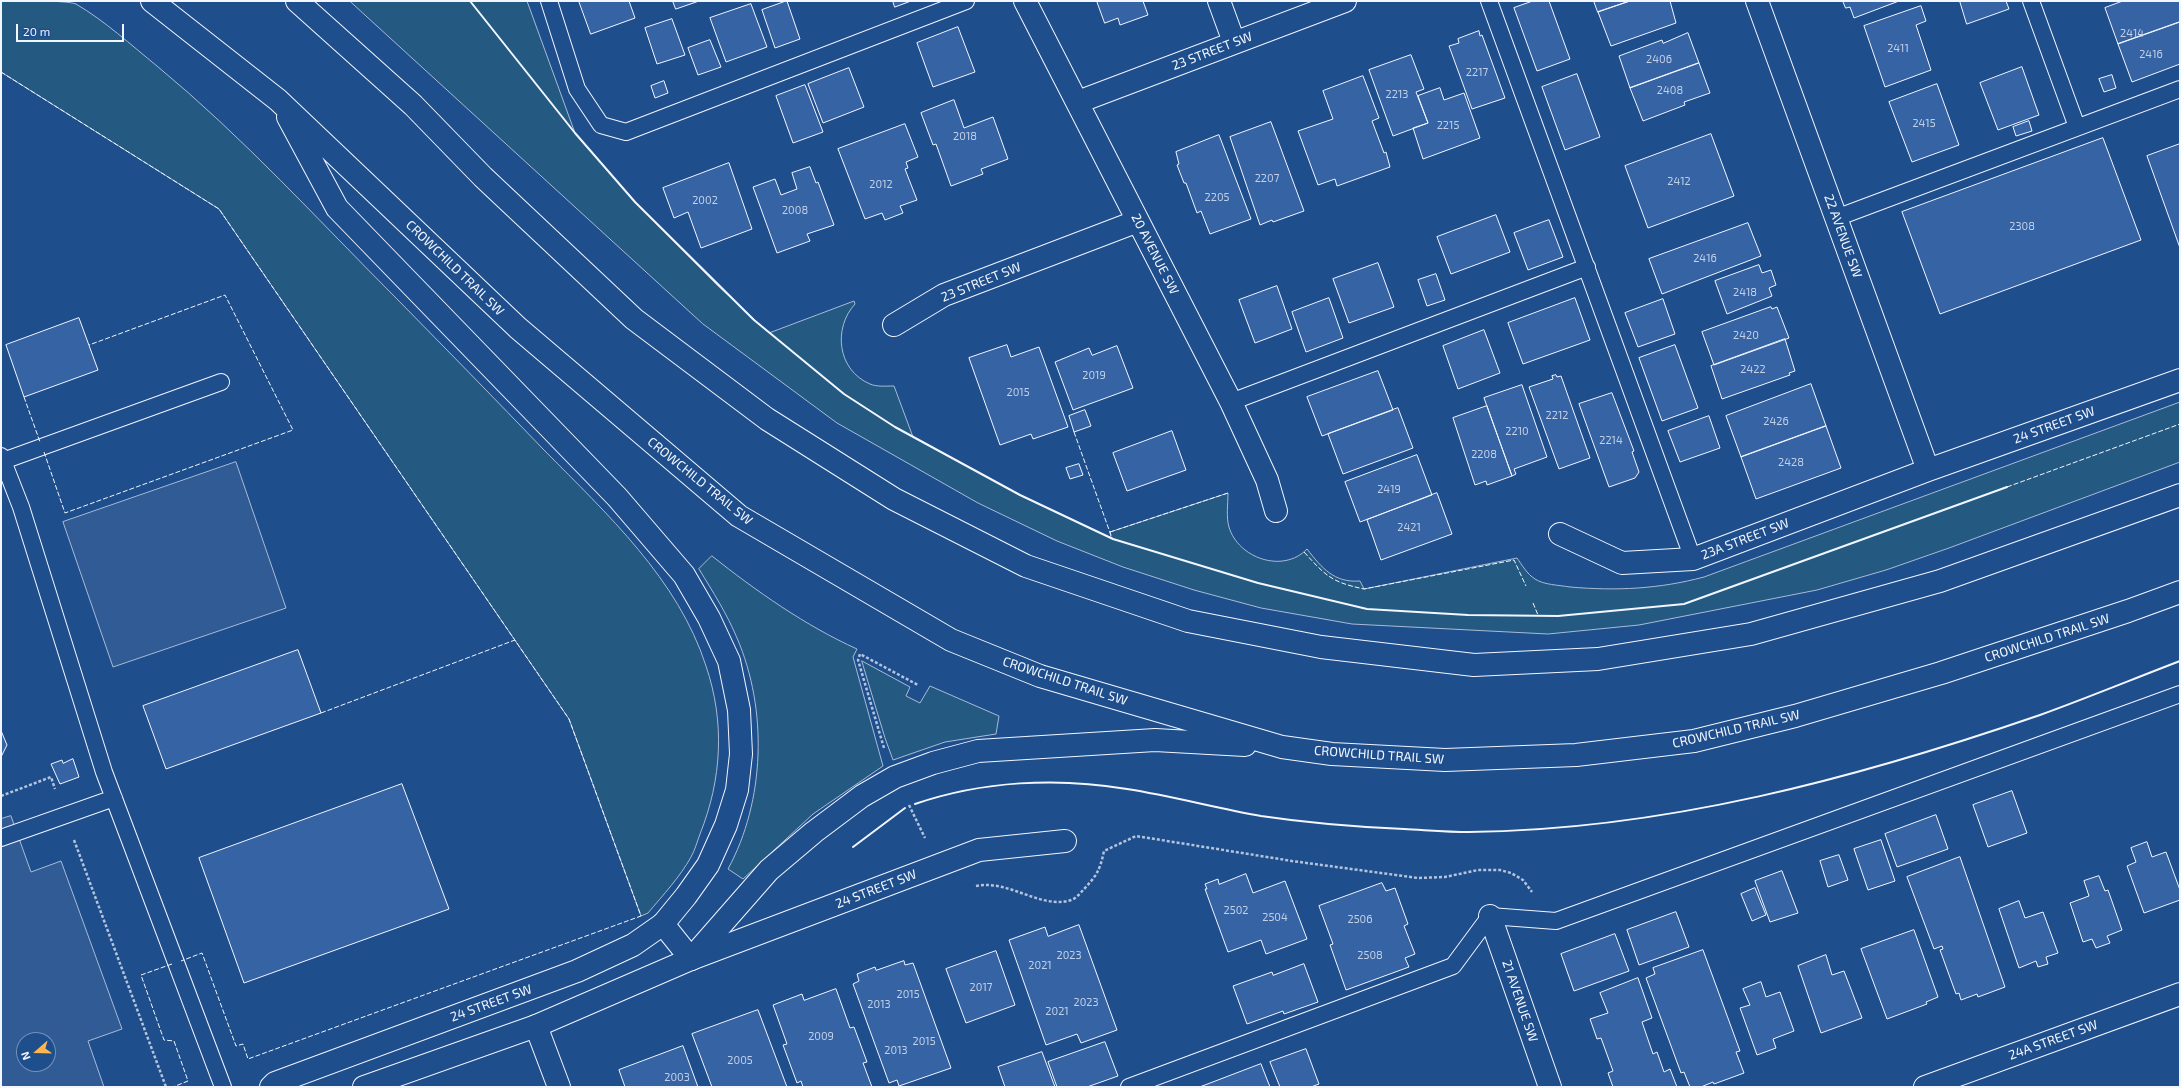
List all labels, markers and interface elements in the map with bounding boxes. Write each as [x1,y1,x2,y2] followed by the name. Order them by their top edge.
[18,16,126,42] scale bar
[23,24,50,38] text: 20 m
[2120,26,2144,40] house number: 2414
[1170,28,1254,74] street label: 23 STREET SW
[1887,41,1909,55] house number: 2411
[2139,47,2163,61] house number: 2416
[1646,52,1672,66] house number: 2406
[1466,65,1488,79] house number: 2217
[1657,83,1683,97] house number: 2408
[1386,87,1408,101] house number: 2213
[1912,116,1936,130] house number: 2415
[1437,118,1459,132] house number: 2215
[953,129,977,143] house number: 2018
[1255,171,1279,185] house number: 2207
[1667,174,1691,188] house number: 2412
[869,177,893,191] house number: 2012
[1205,190,1229,204] house number: 2205
[1821,192,1865,280] street label: 22 AVENUE SW
[692,193,718,207] house number: 2002
[782,203,808,217] house number: 2008
[1128,211,1182,297] street label: 20 AVENUE SW
[403,217,507,319] street label: CROWCHILD TRAIL SW
[2009,219,2035,233] house number: 2308
[1693,251,1717,265] house number: 2416
[939,259,1023,305] street label: 23 STREET SW
[1733,285,1757,299] house number: 2418
[1733,328,1759,342] house number: 2420
[1740,362,1766,376] house number: 2422
[1082,368,1106,382] house number: 2019
[1006,385,1030,399] house number: 2015
[2011,403,2097,447] street label: 24 STREET SW
[1546,408,1568,422] house number: 2212
[1763,414,1789,428] house number: 2426
[1505,424,1529,438] house number: 2210
[1599,433,1623,447] house number: 2214
[644,434,756,528] street label: CROWCHILD TRAIL SW
[1471,447,1497,461] house number: 2208
[1778,455,1804,469] house number: 2428
[1377,482,1401,496] house number: 2419
[1699,515,1791,563] street label: 23A STREET SW
[1397,520,1421,534] house number: 2421
[1983,610,2111,666] street label: CROWCHILD TRAIL SW
[1001,653,1129,709] street label: CROWCHILD TRAIL SW
[1671,707,1801,751] street label: CROWCHILD TRAIL SW
[1313,743,1445,767] street label: CROWCHILD TRAIL SW
[833,866,919,912] street label: 24 STREET SW
[1224,903,1248,917] house number: 2502
[1262,910,1288,924] house number: 2504
[1347,912,1373,926] house number: 2506
[1056,948,1082,962] house number: 2023
[1357,948,1383,962] house number: 2508
[1028,958,1052,972] house number: 2021
[1499,958,1541,1044] street label: 21 AVENUE SW
[970,980,992,994] house number: 2017
[448,981,534,1025] street label: 24 STREET SW
[896,987,920,1001] house number: 2015
[1073,995,1099,1009] house number: 2023
[867,997,891,1011] house number: 2013
[1045,1004,1069,1018] house number: 2021
[2006,1017,2100,1063] street label: 24A STREET SW
[808,1029,834,1043] house number: 2009
[16,1032,56,1072] north arrow
[912,1034,936,1048] house number: 2015
[884,1043,908,1057] house number: 2013
[18,1050,33,1062] text: N
[727,1053,753,1067] house number: 2005
[664,1070,690,1084] house number: 2003

